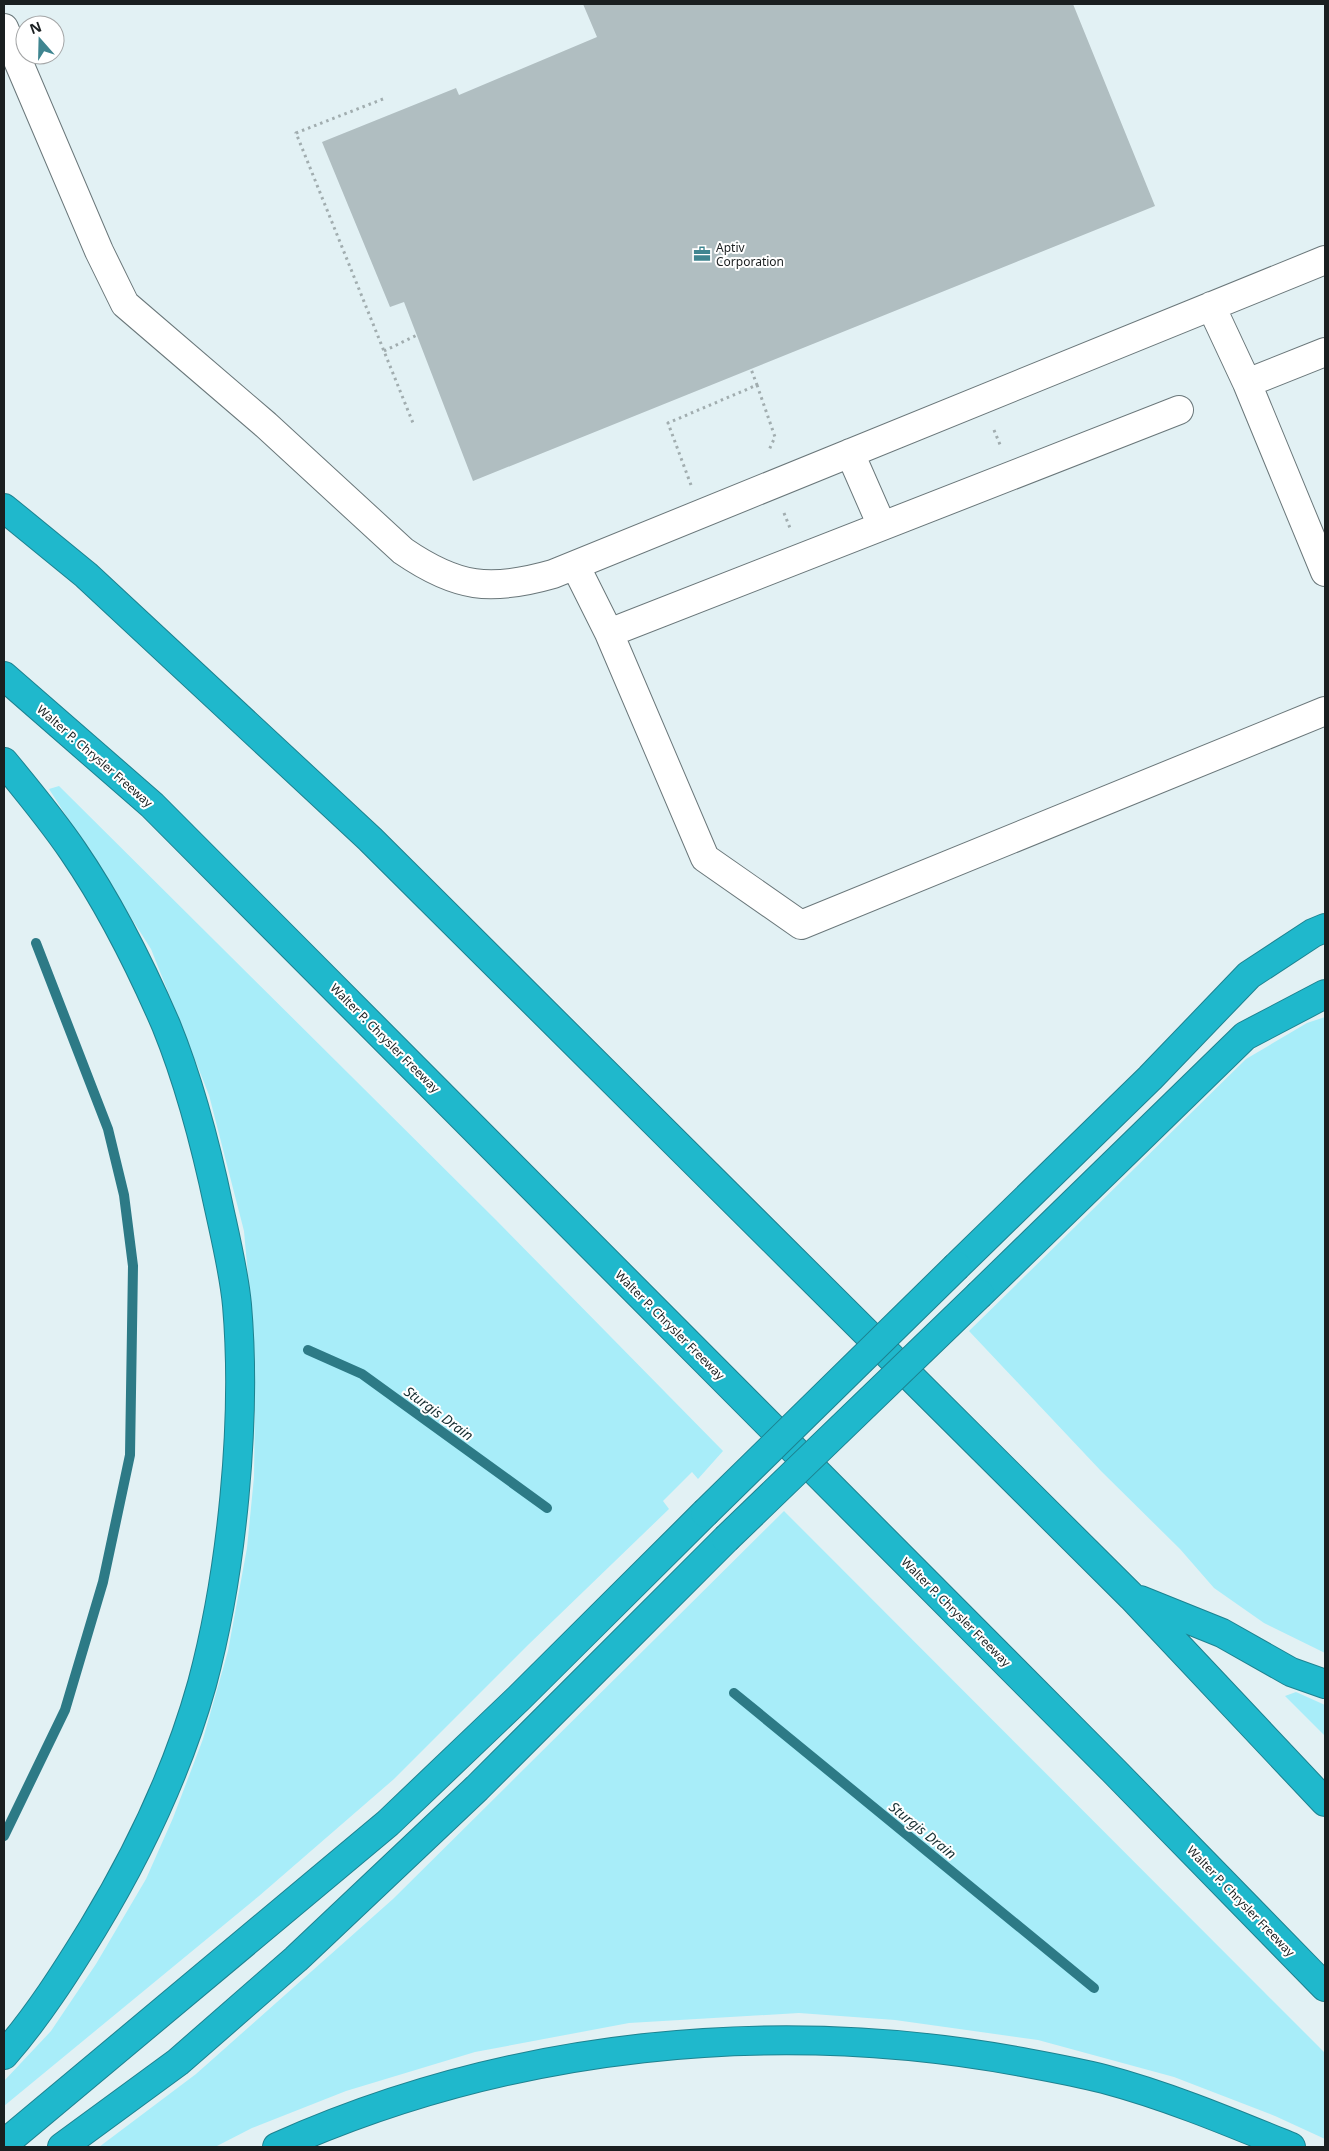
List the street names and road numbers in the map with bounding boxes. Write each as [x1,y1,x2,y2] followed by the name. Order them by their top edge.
[33,701,157,812] street label: Walter P. Chrysler Freeway
[327,980,444,1097] street label: Walter P. Chrysler Freeway
[612,1267,729,1384] street label: Walter P. Chrysler Freeway
[898,1554,1015,1671] street label: Walter P. Chrysler Freeway
[1183,1842,1299,1961] street label: Walter P. Chrysler Freeway

